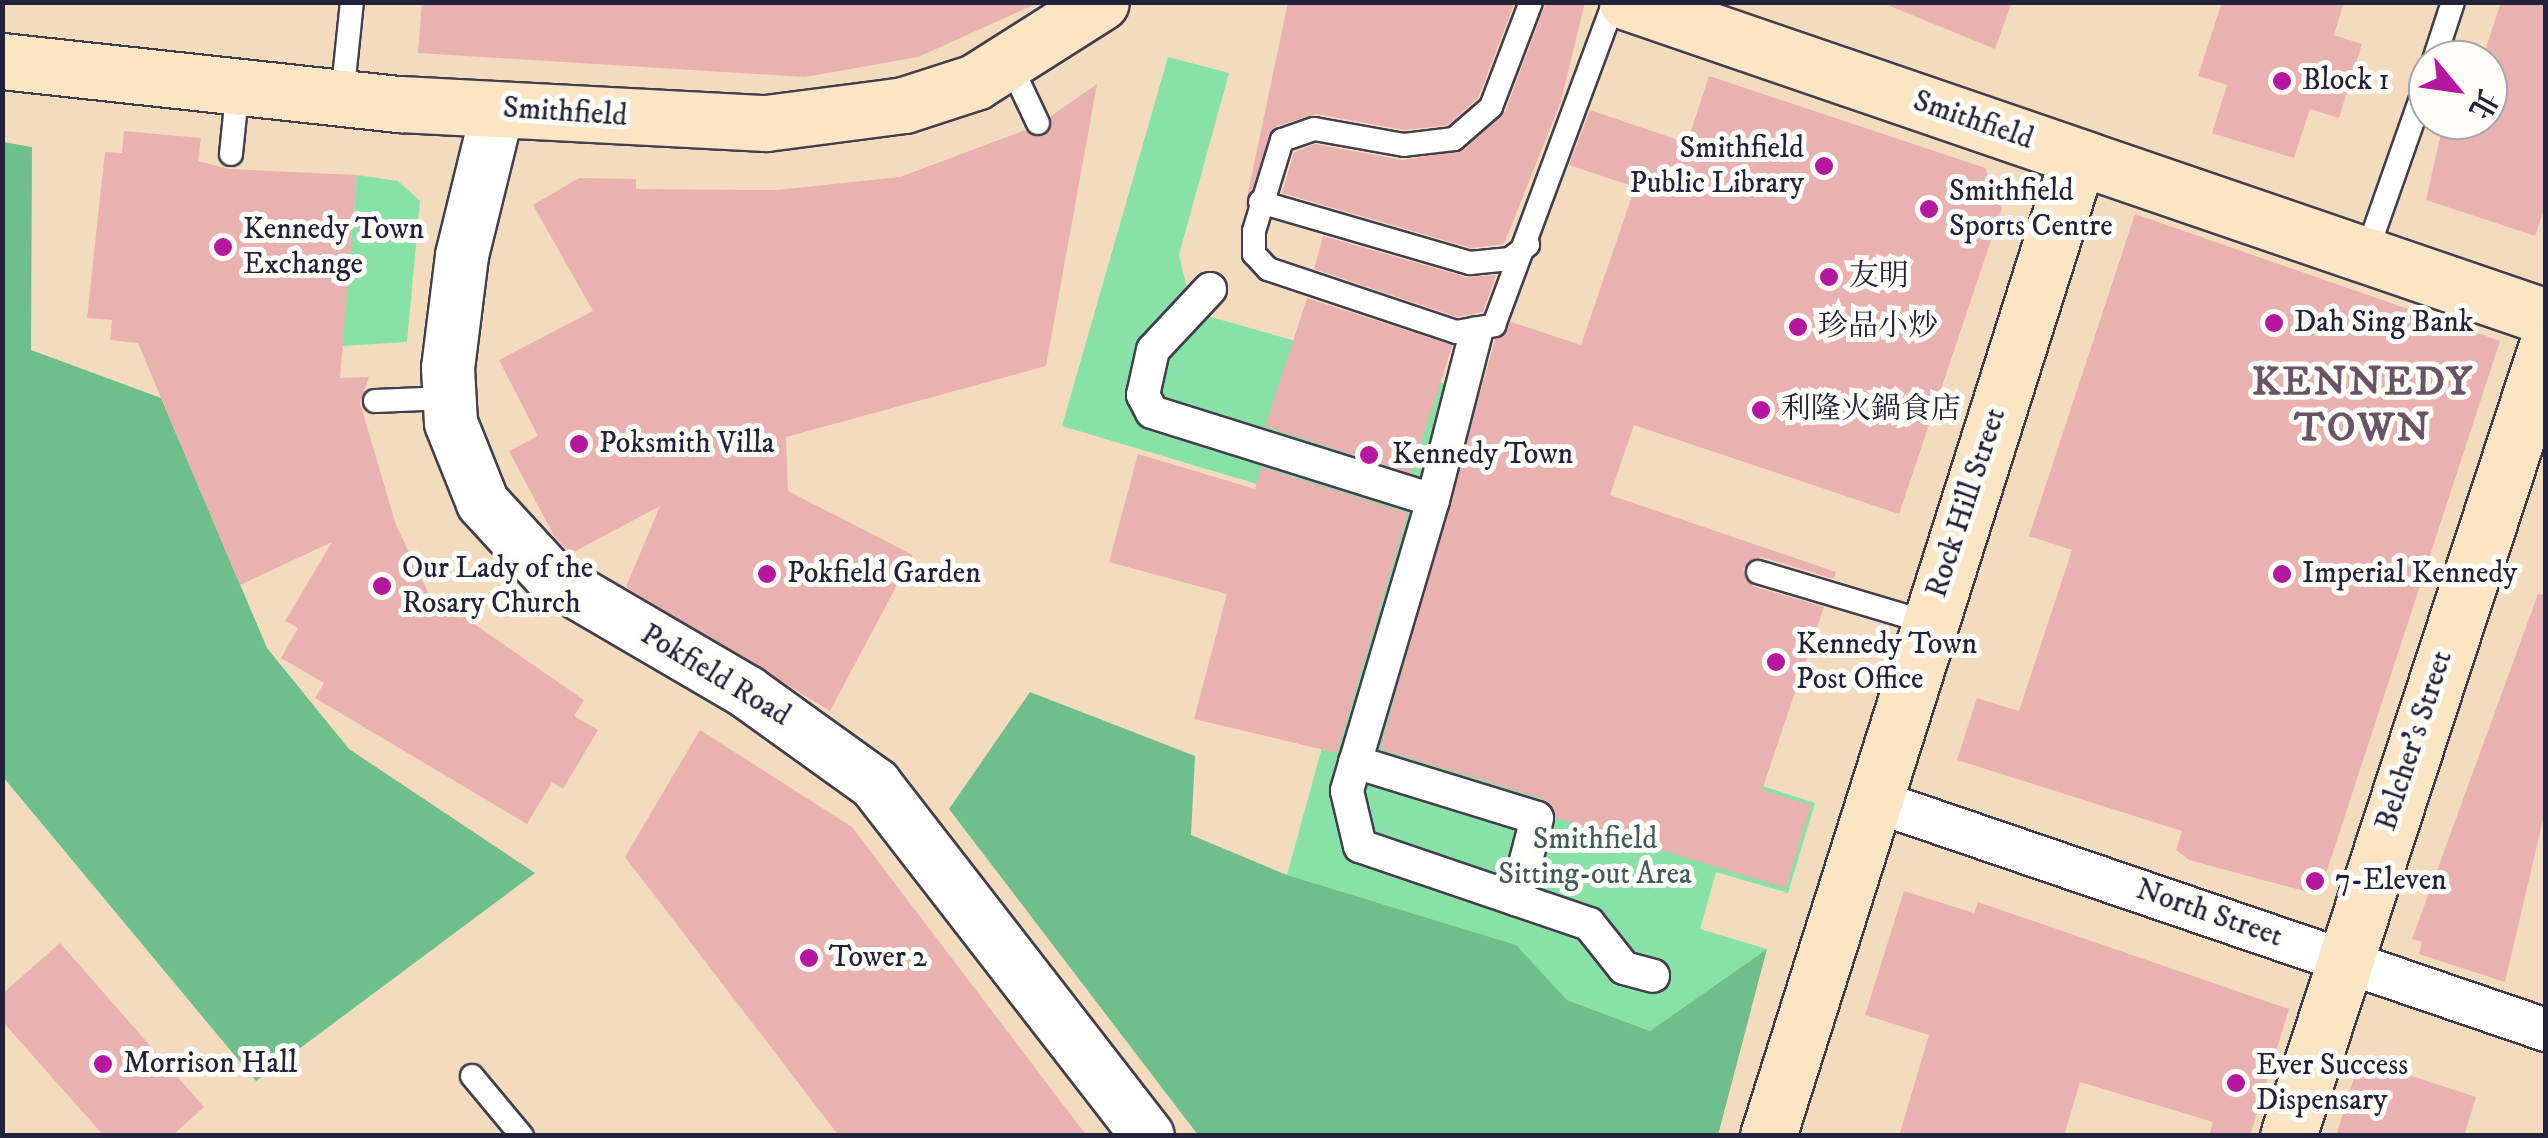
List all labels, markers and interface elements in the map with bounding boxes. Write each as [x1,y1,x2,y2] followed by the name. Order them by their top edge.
[2408,40,2508,140] north arrow
[2302,63,2390,99] place label: Block 1
[2271,70,2293,92] marker: Block 1
[2461,83,2505,125] text: 北
[1908,84,2038,158] street label: Smithfield
[502,91,628,135] street label: Smithfield
[1629,131,1804,202] place label: Smithfield Public Library
[1813,155,1835,177] marker: Smithfield Public Library
[1949,174,2113,244] place label: Smithfield Sports Centre
[1918,198,1940,220] marker: Smithfield Sports Centre
[243,212,424,282] place label: Kennedy Town Exchange
[212,236,234,258] marker: Kennedy Town Exchange
[1849,259,1909,295] place label: 友明
[1818,266,1840,288] marker: 友明
[2294,305,2474,341] place label: Dah Sing Bank
[1818,309,1938,345] place label: 珍品小炒
[2263,312,2285,334] marker: Dah Sing Bank
[1787,316,1809,338] marker: 珍品小炒
[2252,359,2474,453] district label: KENNEDY TOWN
[1781,392,1961,428] place label: 利隆火鍋食店
[1750,399,1772,421] marker: 利隆火鍋食店
[1919,404,2015,602] street label: Rock Hill Street
[599,426,774,462] place label: Poksmith Villa
[568,433,590,455] marker: Poksmith Villa
[1392,437,1573,473] place label: Kennedy Town
[1356,442,1382,468] marker: Kennedy Town
[402,551,593,622] place label: Our Lady of the Rosary Church
[787,556,981,592] place label: Pokfield Garden
[2302,556,2517,592] place label: Imperial Kennedy
[756,563,778,585] marker: Pokfield Garden
[2271,563,2293,585] marker: Imperial Kennedy
[371,575,393,597] marker: Our Lady of the Rosary Church
[634,617,796,735] street label: Pokfield Road
[1796,627,1977,698] place label: Kennedy Town Post Office
[2369,646,2461,836] street label: Belcher's Street
[1765,651,1787,673] marker: Kennedy Town Post Office
[1498,822,1692,892] park label: Smithfield Sitting-out Area
[2335,863,2447,899] place label: 7-Eleven
[2304,870,2326,892] marker: 7-Eleven
[2131,872,2287,956] street label: North Street
[829,940,927,976] place label: Tower 2
[798,947,820,969] marker: Tower 2
[123,1046,297,1082] place label: Morrison Hall
[2256,1048,2408,1118] place label: Ever Success Dispensary
[92,1053,114,1075] marker: Morrison Hall
[2225,1072,2247,1094] marker: Ever Success Dispensary

